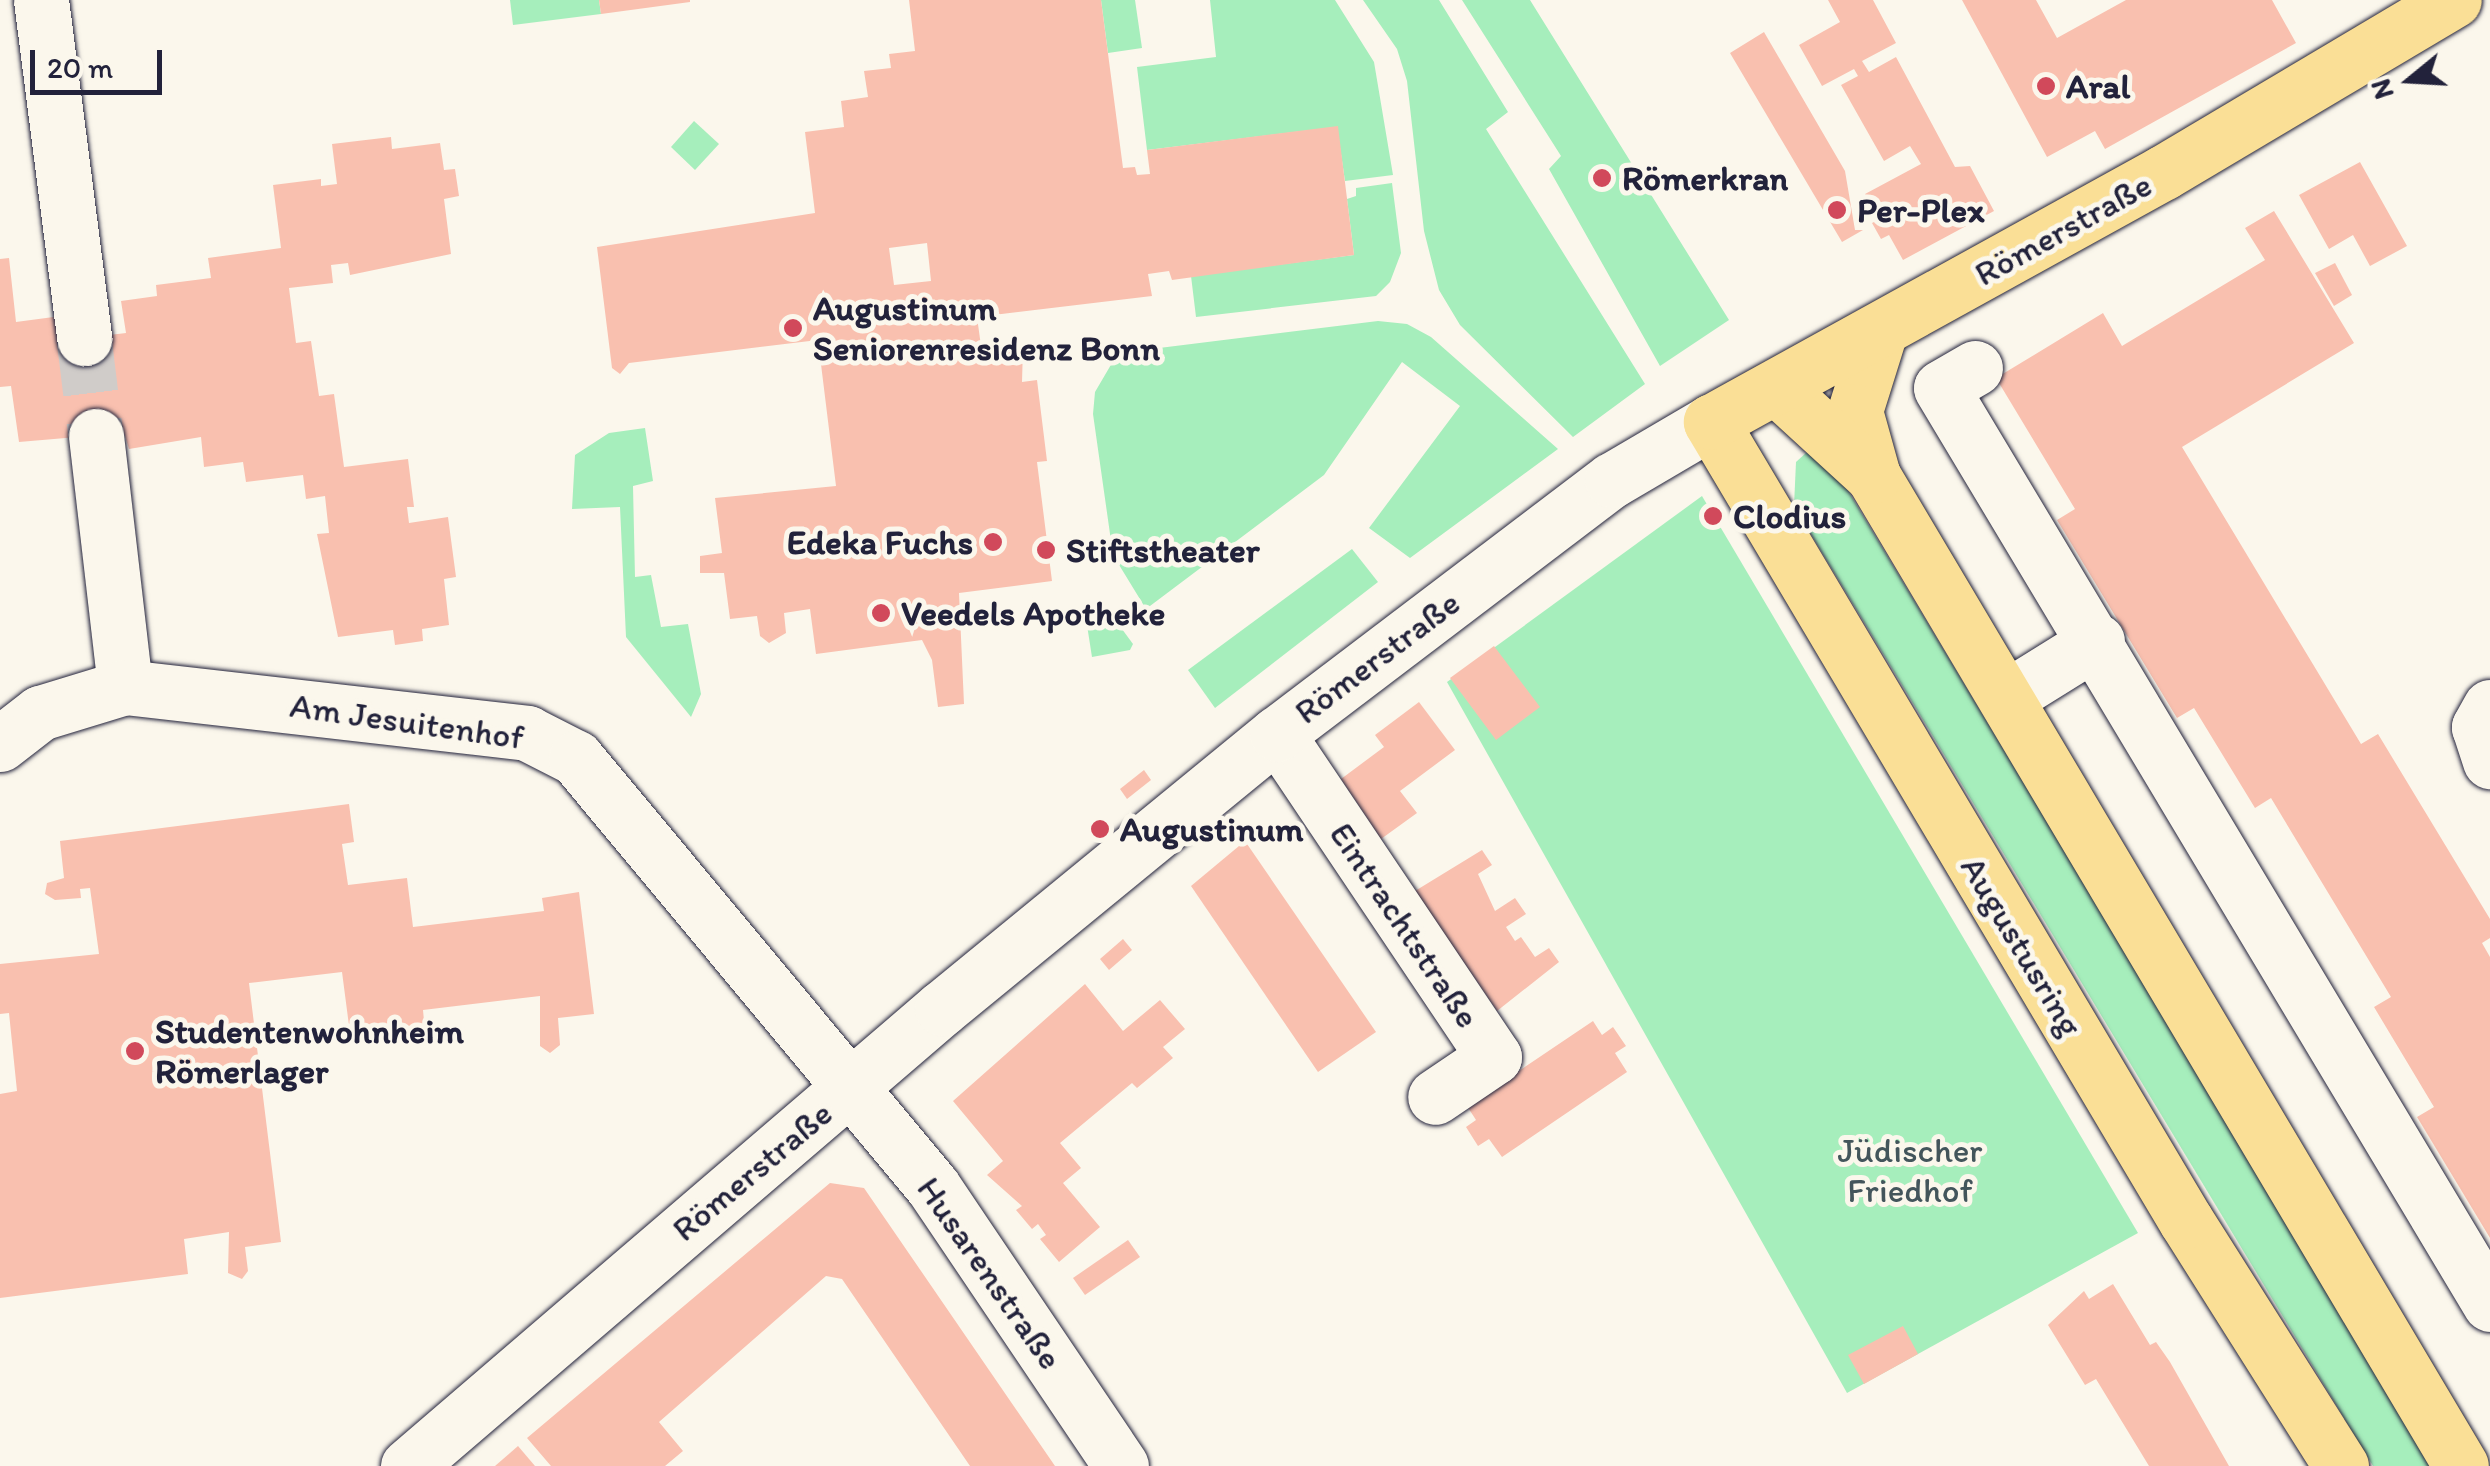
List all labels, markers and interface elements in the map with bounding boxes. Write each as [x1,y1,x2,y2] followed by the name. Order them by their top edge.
[35,30,168,92] scale bar
[2360,30,2460,130] north arrow
[47,49,113,86] text: 20 m
[2066,65,2130,107] place label: Aral
[2035,75,2057,97] marker: Aral
[2362,75,2401,104] text: N
[1622,157,1788,199] place label: Römerkran
[1967,163,2159,295] street label: Römerstraße
[1591,167,1613,189] marker: Römerkran
[1857,189,1984,231] place label: Per-Plex
[1826,199,1848,221] marker: Per-Plex
[813,287,1159,369] place label: Augustinum Seniorenresidenz Bonn
[782,317,804,339] marker: Augustinum Seniorenresidenz Bonn
[1733,495,1846,537] place label: Clodius
[1702,505,1724,527] marker: Clodius
[788,521,973,563] place label: Edeka Fuchs
[1066,529,1260,571] place label: Stiftstheater
[982,531,1004,553] marker: Edeka Fuchs
[1035,539,1057,561] marker: Stiftstheater
[1286,581,1468,733] street label: Römerstraße
[901,592,1165,634] place label: Veedels Apotheke
[870,602,892,624] marker: Veedels Apotheke
[287,684,527,758] street label: Am Jesuitenhof
[1120,808,1303,850] place label: Augustinum
[1321,814,1489,1036] street label: Eintrachtstraße
[1089,818,1111,840] marker: Augustinum
[1952,849,2092,1043] street label: Augustusring
[155,1010,464,1092] place label: Studentenwohnheim Römerlager
[124,1040,146,1062] marker: Studentenwohnheim Römerlager
[663,1092,841,1250] street label: Römerstraße
[1837,1129,1983,1211] park label: Jüdischer Friedhof
[908,1169,1072,1377] street label: Husarenstraße

